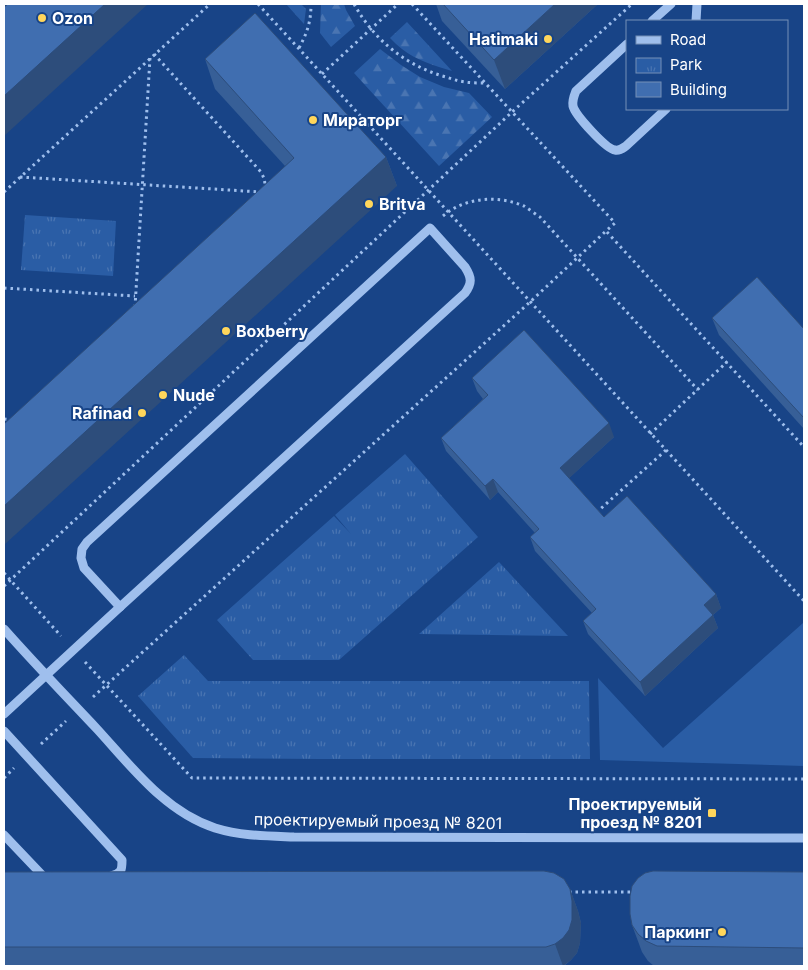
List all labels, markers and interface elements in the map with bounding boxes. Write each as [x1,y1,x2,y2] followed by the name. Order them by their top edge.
[52,8,93,28] place label: Ozon
[36,12,48,24] marker: Ozon
[626,20,788,110] legend
[469,29,538,49] place label: Hatimaki
[670,30,706,49] text: Road
[542,33,554,45] marker: Hatimaki
[670,55,703,74] text: Park
[670,80,727,99] text: Building
[323,110,402,130] place label: Мираторг
[307,114,319,126] marker: Мираторг
[379,194,426,214] place label: Britva
[363,198,375,210] marker: Britva
[236,321,308,341] place label: Boxberry
[220,325,232,337] marker: Boxberry
[173,385,215,405] place label: Nude
[157,389,169,401] marker: Nude
[72,403,132,423] place label: Rafinad
[136,407,148,419] marker: Rafinad
[569,794,702,832] place label: Проектируемый проезд № 8201
[706,807,718,819] marker: Проектируемый проезд № 8201
[254,809,502,833] street label: проектируемый проезд № 8201
[644,922,712,942] place label: Паркинг
[716,926,728,938] marker: Паркинг

